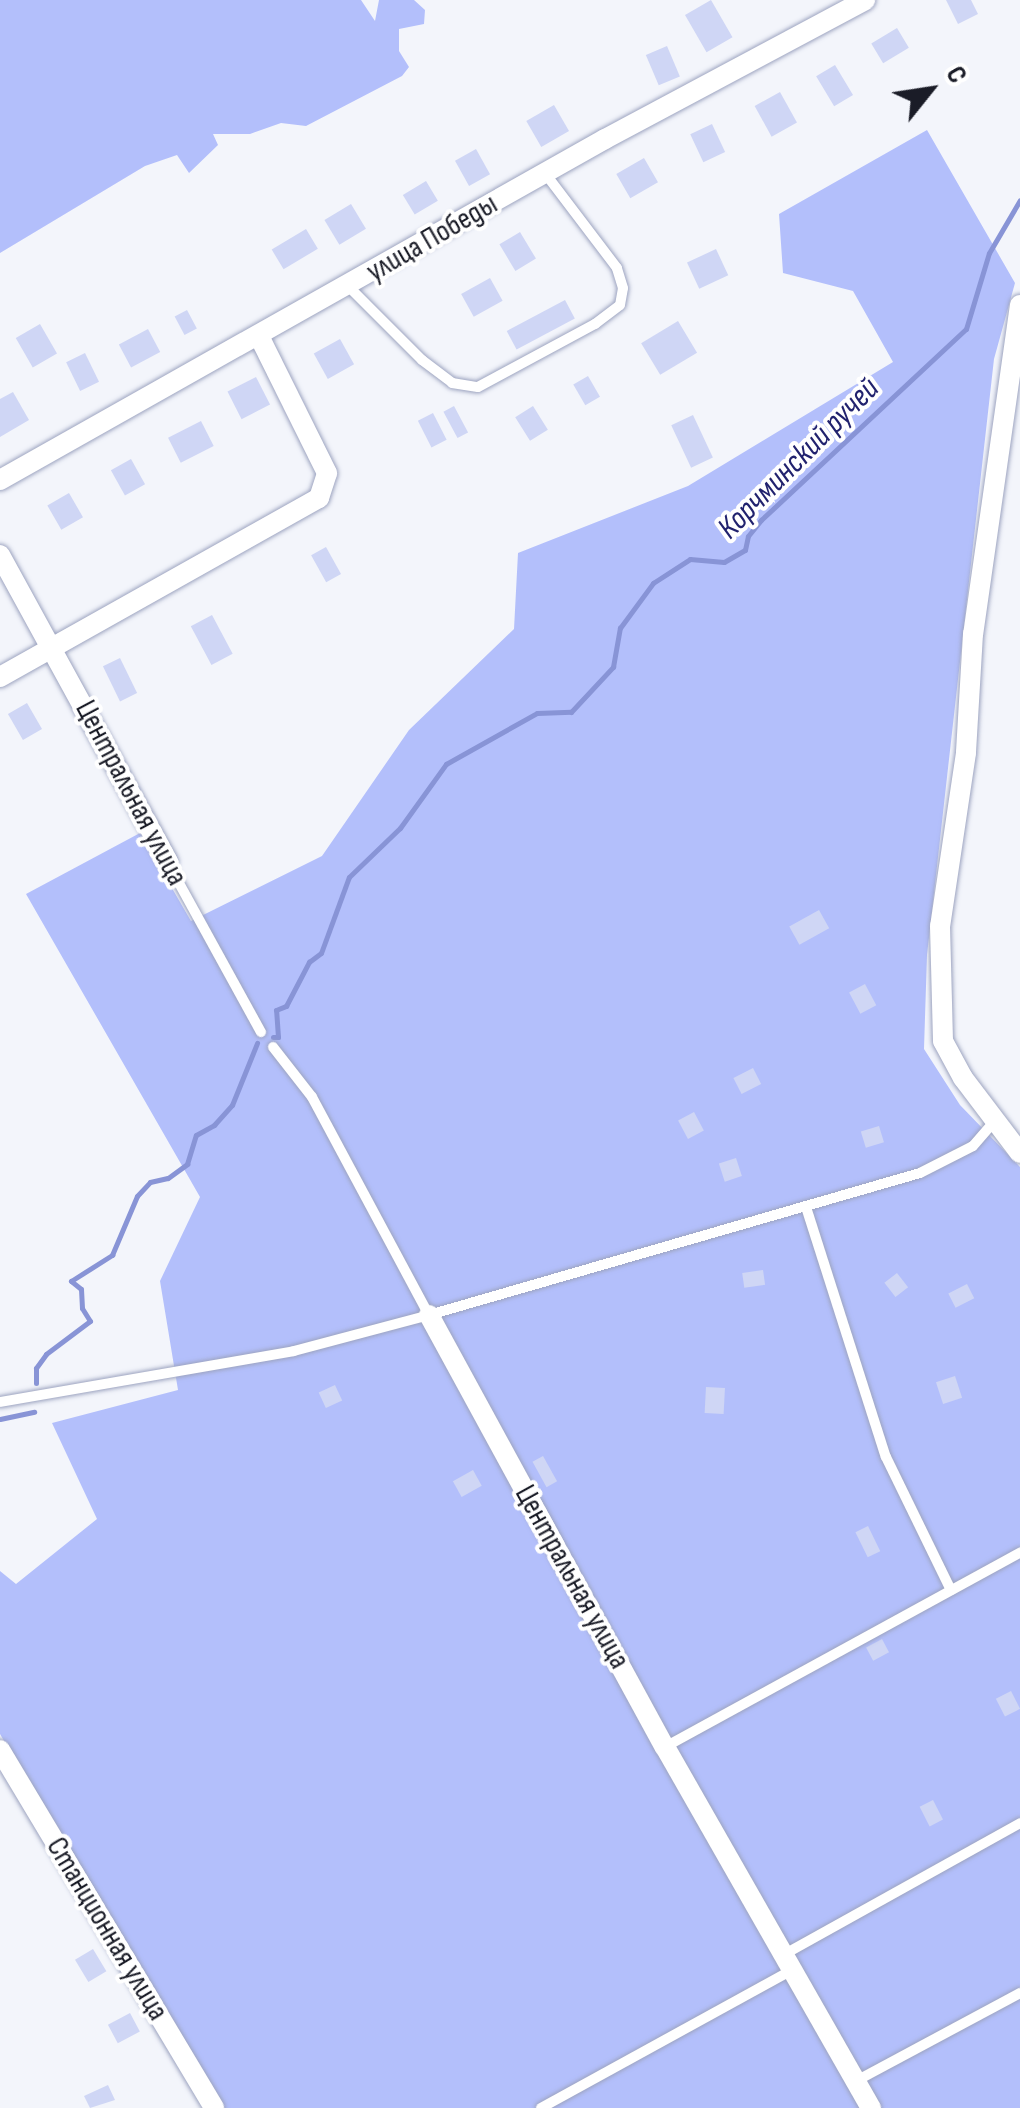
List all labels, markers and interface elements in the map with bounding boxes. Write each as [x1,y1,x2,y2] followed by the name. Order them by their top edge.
[880,40,980,140] north arrow
[939,60,974,89] text: С
[360,186,504,290] street label: улица Победы
[710,370,888,548] water label: Корчминский ручей
[67,694,195,892] street label: Центральная улица
[507,1479,637,1675] street label: Центральная улица
[38,1831,176,2027] street label: Станционная улица

